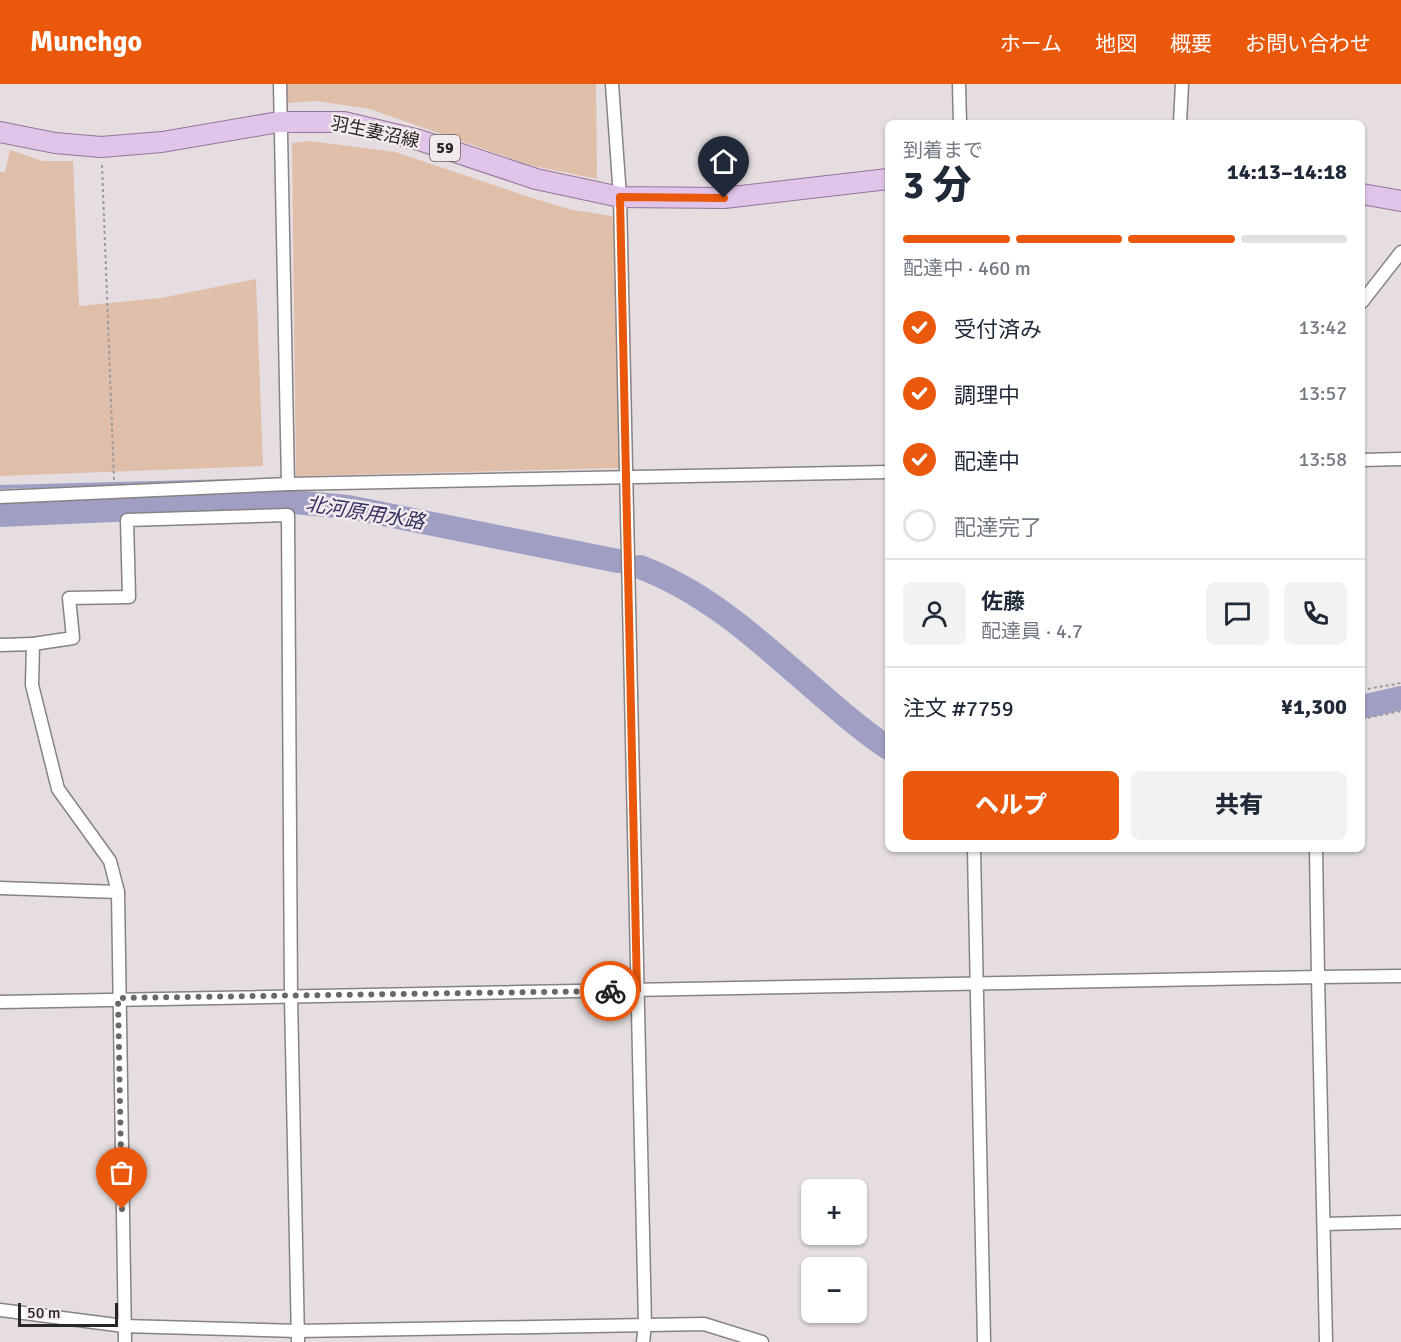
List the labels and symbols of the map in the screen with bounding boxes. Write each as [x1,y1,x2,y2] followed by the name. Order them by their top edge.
[329,112,421,152] street label: 羽生妻沼線
[430,135,460,161] road number: 59
[698,136,749,198] pin
[304,491,428,535] water label: 北河原用水路
[580,961,640,1021] courier
[96,1147,147,1209] pin
[18,1300,118,1328] scale bar

